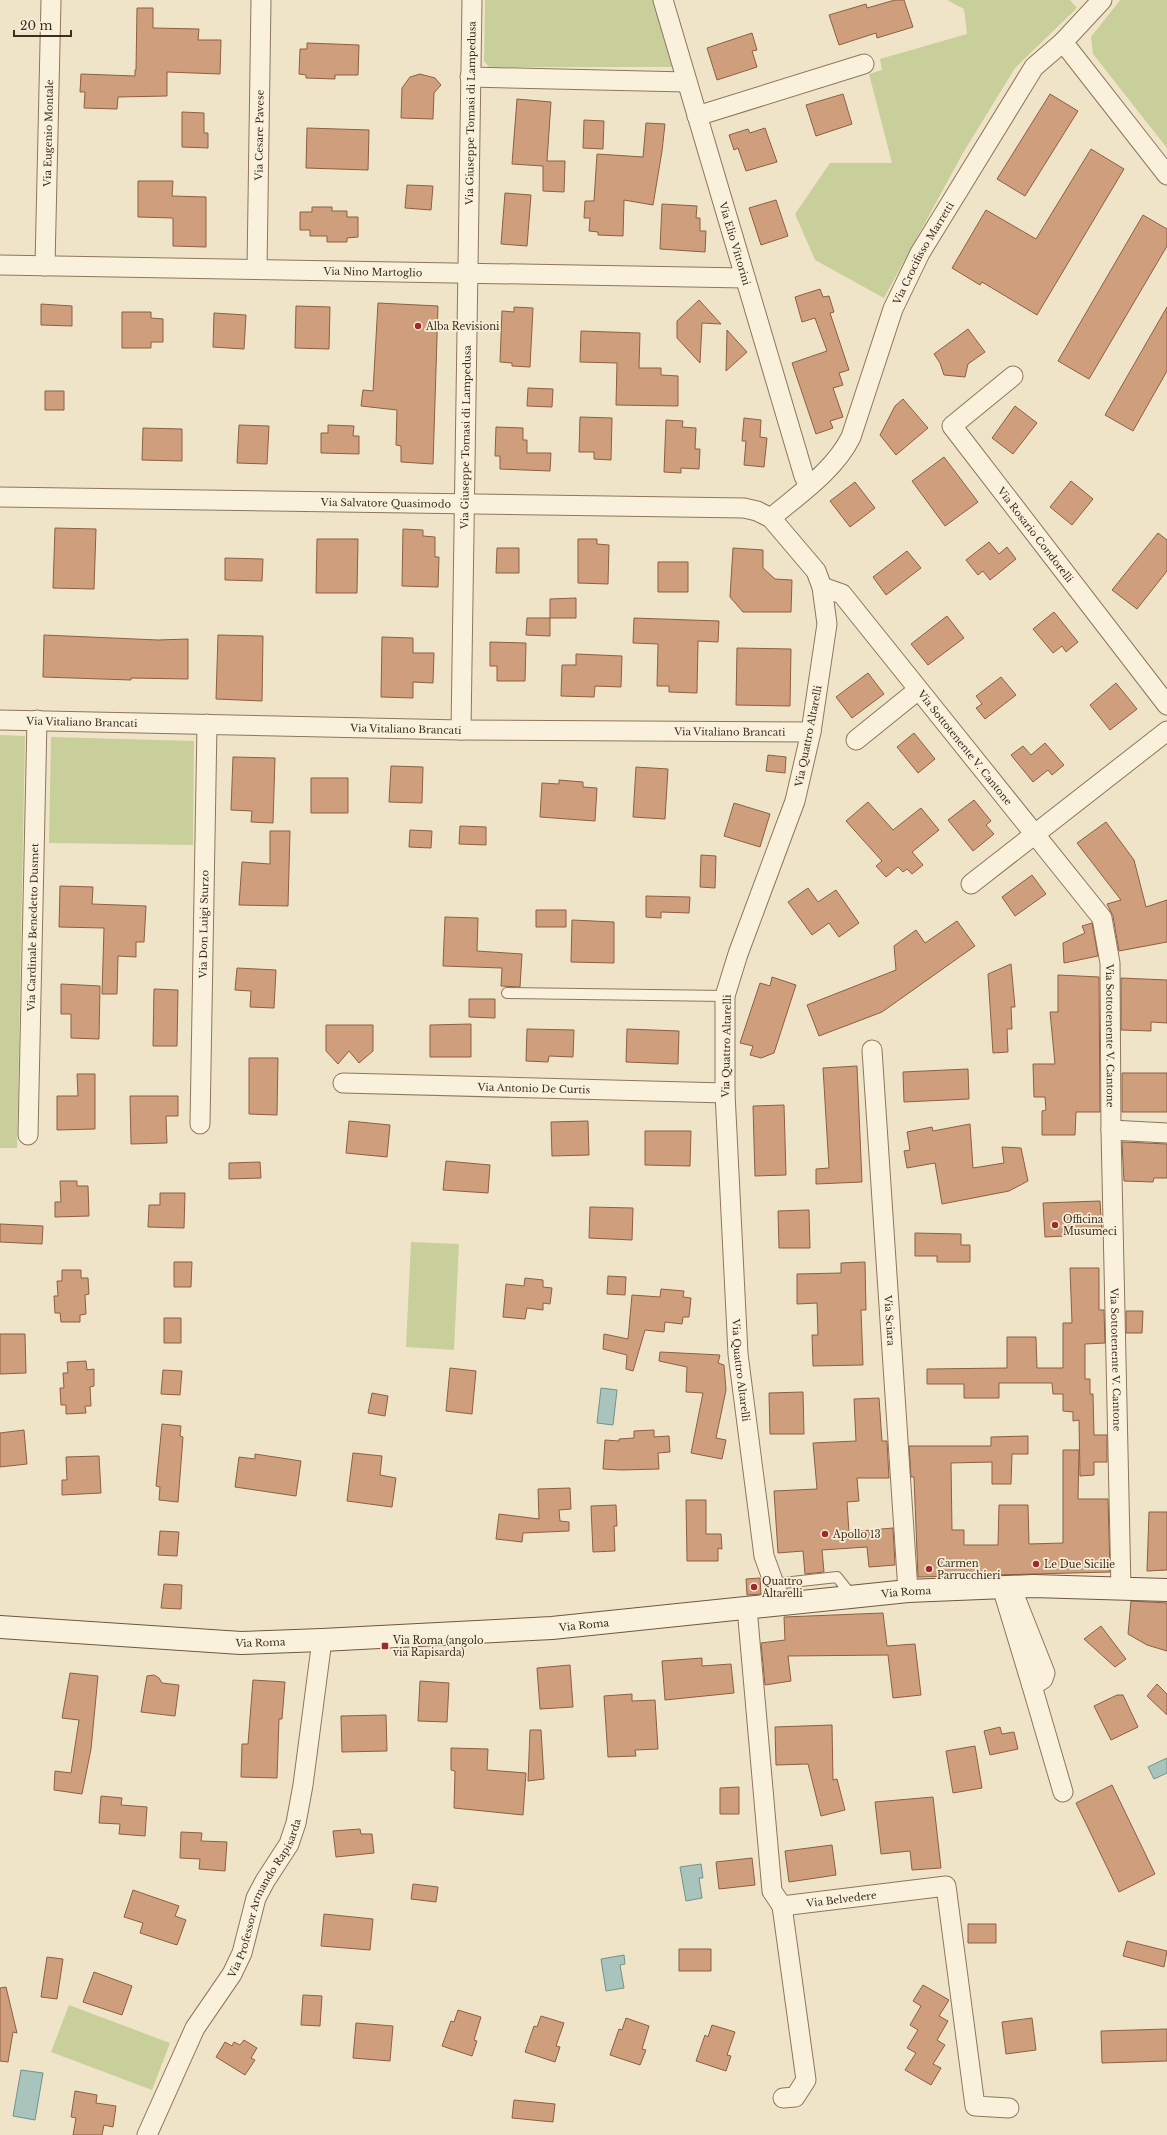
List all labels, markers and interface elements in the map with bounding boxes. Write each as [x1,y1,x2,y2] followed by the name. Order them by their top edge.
[14,12,71,38] scale bar
[20,18,52,33] text: 20 m
[463,21,479,206] street label: Via Giuseppe Tomasi di Lampedusa
[41,79,56,188] street label: Via Eugenio Montale
[252,89,267,181] street label: Via Cesare Pavese
[890,199,957,308] street label: Via Crocifisso Marretti
[716,200,753,287] street label: Via Elio Vittorini
[322,265,423,279] street label: Via Nino Martoglio
[425,320,500,333] place label: Alba Revisioni
[413,321,423,331] marker: Alba Revisioni
[458,345,474,530] street label: Via Giuseppe Tomasi di Lampedusa
[994,484,1076,586] street label: Via Rosario Condorelli
[320,496,452,511] street label: Via Salvatore Quasimodo
[792,684,825,789] street label: Via Quattro Altarelli
[914,687,1015,808] street label: Via Sottotenente V. Cantone
[25,715,138,730] street label: Via Vitaliano Brancati
[349,722,462,737] street label: Via Vitaliano Brancati
[673,725,786,739] street label: Via Vitaliano Brancati
[25,843,41,1012] street label: Via Cardinale Benedetto Dusmet
[197,869,211,979] street label: Via Don Luigi Sturzo
[1103,963,1117,1108] street label: Via Sottotenente V. Cantone
[719,994,734,1099] street label: Via Quattro Altarelli
[477,1081,591,1096] street label: Via Antonio De Curtis
[1063,1213,1117,1238] place label: Officina Musumeci
[1050,1220,1060,1230] marker: Officina Musumeci
[1107,1287,1124,1432] street label: Via Sottotenente V. Cantone
[881,1294,898,1347] street label: Via Sciara
[729,1318,753,1423] street label: Via Quattro Altarelli
[832,1528,881,1541] place label: Apollo 13
[820,1529,830,1539] marker: Apollo 13
[937,1557,1001,1582] place label: Carmen Parrucchieri
[1044,1558,1115,1571] place label: Le Due Sicilie
[1031,1559,1041,1569] marker: Le Due Sicilie
[924,1564,934,1574] marker: Carmen Parrucchieri
[761,1575,803,1600] place label: Quattro Altarelli
[749,1582,759,1592] marker: Quattro Altarelli
[880,1584,932,1601] street label: Via Roma
[557,1616,610,1634] street label: Via Roma
[392,1634,484,1659] place label: Via Roma (angolo via Rapisarda)
[234,1635,286,1650] street label: Via Roma
[380,1641,390,1651] marker: Via Roma (angolo via Rapisarda)
[225,1817,304,1981] street label: Via Professor Armando Rapisarda
[805,1888,878,1910] street label: Via Belvedere

